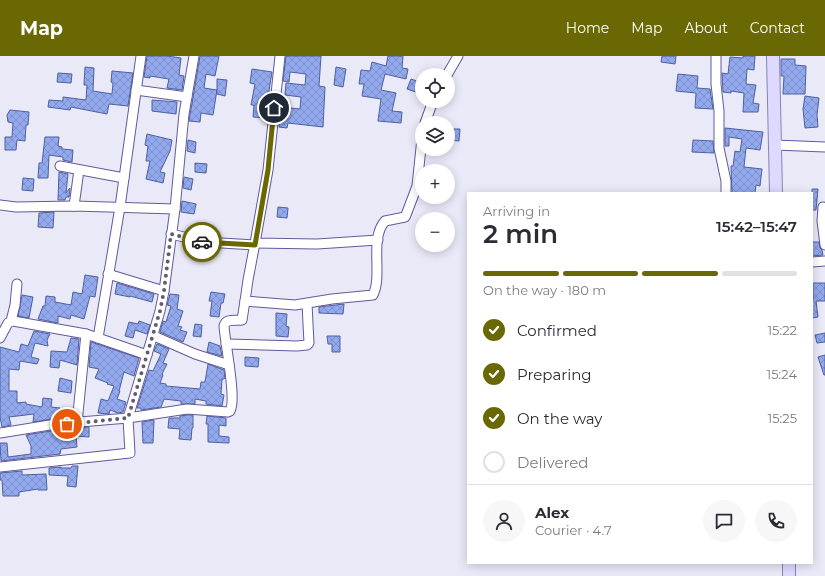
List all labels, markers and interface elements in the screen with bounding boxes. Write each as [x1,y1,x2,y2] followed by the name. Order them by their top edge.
[20,17,63,40] text: Map
[566,19,609,37] text: Home
[631,19,662,37] text: Map
[684,19,728,37] text: About
[750,19,805,37] text: Contact
[415,68,455,252] map controls
[415,68,455,108] button: locate
[257,91,291,125] pin
[263,97,285,119] icon: home
[415,116,455,156] button: layers
[415,164,455,204] button: +
[483,203,550,219] text: Arriving in
[415,212,455,252] button: −
[716,217,797,236] text: 15:42–15:47
[483,218,558,250] text: 2 min
[182,222,222,262] courier
[191,231,213,253] icon: car
[483,282,606,298] text: On the way · 180 m
[483,319,505,341] icon: check
[517,321,597,340] text: Confirmed
[767,322,797,338] text: 15:22
[483,363,505,385] icon: check
[517,365,592,384] text: Preparing
[767,366,797,382] text: 15:24
[50,407,84,441] pin
[483,407,505,429] icon: check
[517,409,602,428] text: On the way
[767,410,797,426] text: 15:25
[56,413,78,435] icon: bag
[517,453,589,472] text: Delivered
[483,500,525,542] button: person
[703,500,745,542] button: chat
[755,500,797,542] button: phone
[535,503,569,522] text: Alex
[535,522,612,538] text: Courier · 4.7

